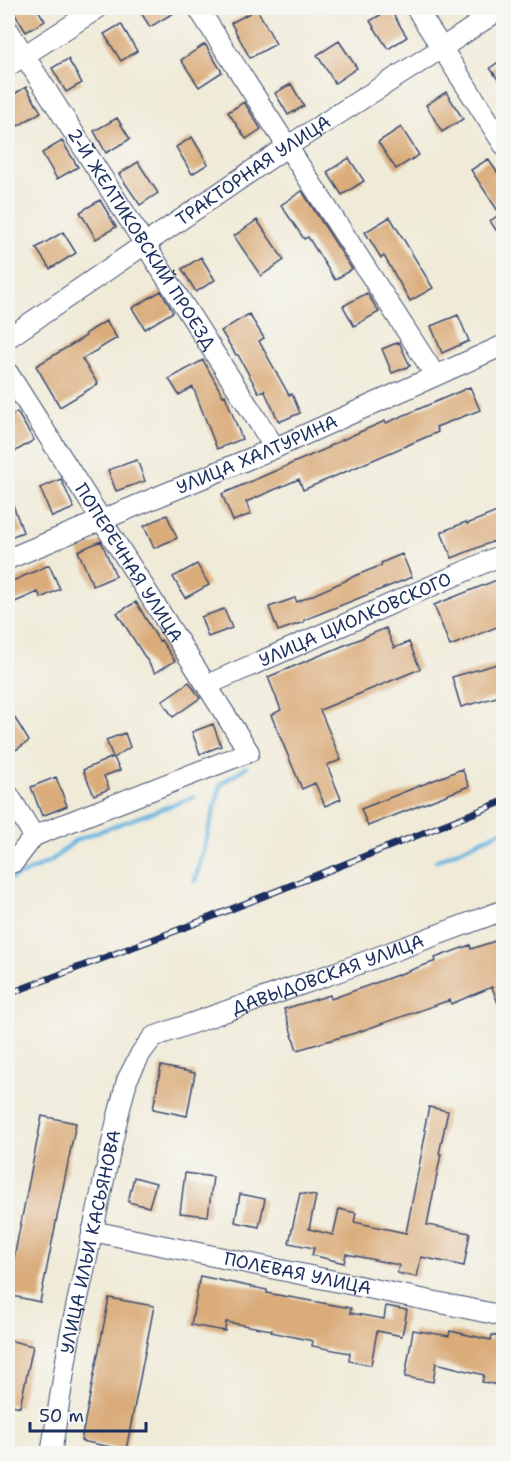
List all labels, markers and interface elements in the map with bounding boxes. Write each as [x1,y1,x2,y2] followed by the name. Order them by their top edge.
[171,110,335,231] street label: ТРАКТОРНАЯ УЛИЦА
[62,124,221,355] street label: 2-Й ЖЕЛТИКОВСКИЙ ПРОЕЗД
[173,409,341,500] street label: УЛИЦА ХАЛТУРИНА
[69,479,188,647] street label: ПОПЕРЕЧНАЯ УЛИЦА
[255,567,455,673] street label: УЛИЦА ЦИОЛКОВСКОГО
[229,929,427,1020] street label: ДАВЫДОВСКАЯ УЛИЦА
[55,1128,127,1355] street label: УЛИЦА ИЛЬИ КАСЬЯНОВА
[222,1247,373,1300] street label: ПОЛЕВАЯ УЛИЦА
[30,1395,146,1433] scale bar
[39,1404,84,1428] text: 50 m

